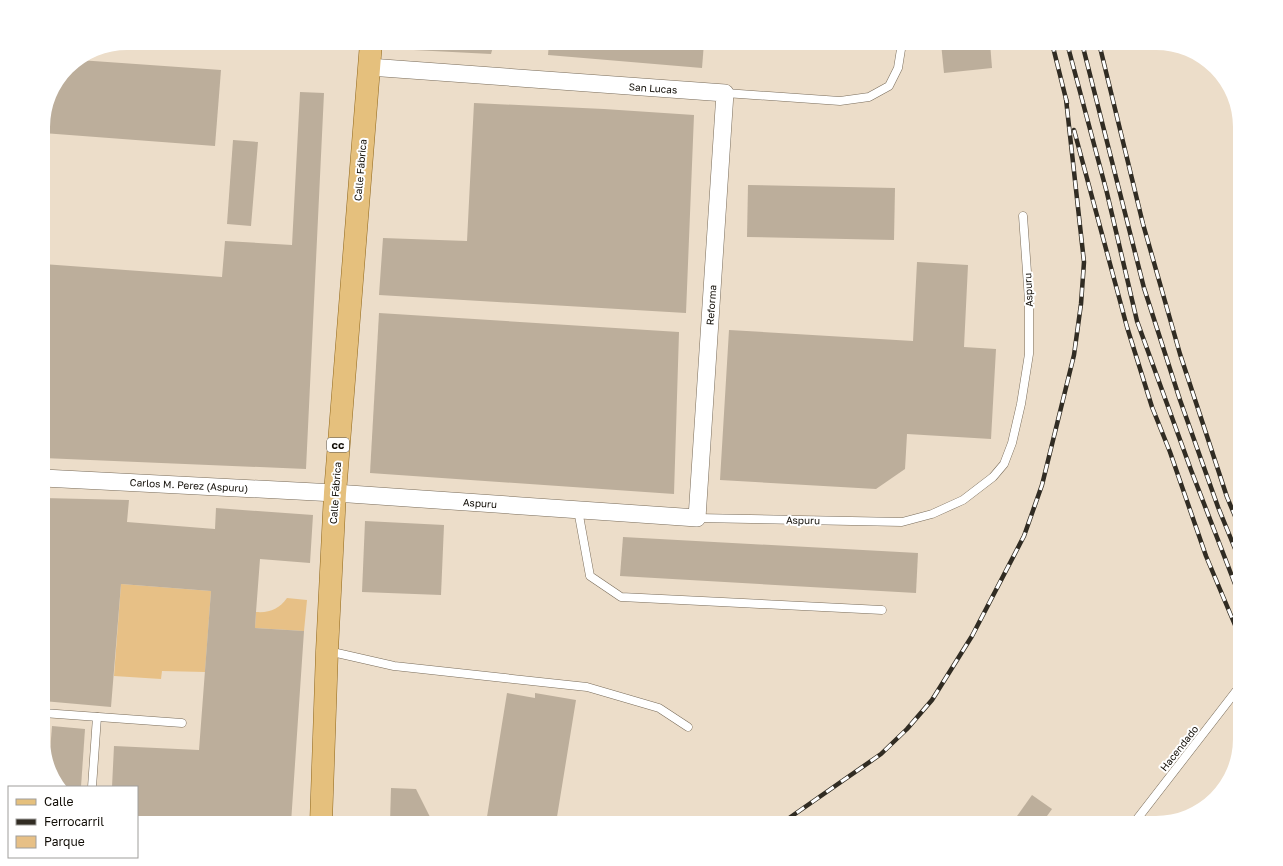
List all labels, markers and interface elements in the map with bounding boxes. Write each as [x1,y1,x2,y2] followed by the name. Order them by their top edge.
[628,80,678,96] street label: San Lucas
[351,138,369,202] street label: Calle Fábrica
[1021,273,1035,307] street label: Aspuru
[704,284,718,326] street label: Reforma
[327,438,349,452] road number: CC
[327,462,343,524] street label: Calle Fábrica
[130,476,248,494] street label: Carlos M. Perez (Aspuru)
[463,496,497,510] street label: Aspuru
[786,514,820,526] street label: Aspuru
[1157,723,1201,773] street label: Hacendado
[8,786,138,858] legend
[44,794,74,809] text: Calle
[44,814,104,829] text: Ferrocarril
[44,834,85,849] text: Parque

